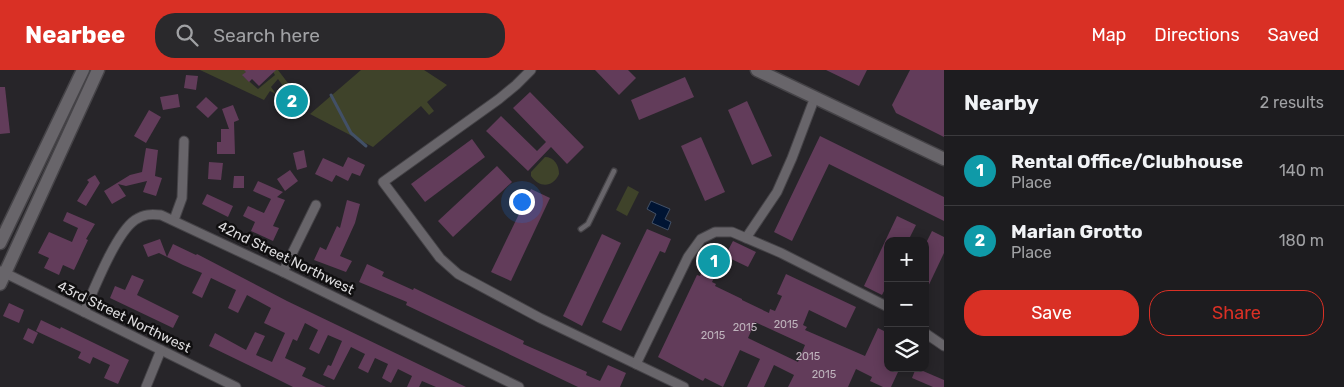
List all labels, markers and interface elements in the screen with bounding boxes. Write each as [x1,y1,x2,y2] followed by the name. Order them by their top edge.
[155,13,505,58] search box
[25,21,125,49] text: Nearbee
[173,21,201,49] icon: search
[213,24,320,47] text: Search here
[1091,24,1126,46] text: Map
[1154,24,1240,46] text: Directions
[1268,24,1319,46] text: Saved
[276,82,308,120] pin: 2
[964,90,1039,115] text: Nearby
[1260,93,1324,112] text: 2 results
[1011,150,1243,173] text: Rental Office/Clubhouse
[976,161,984,180] text: 1
[1279,161,1324,180] text: 140 m
[1011,173,1052,192] text: Place
[509,189,535,215] your location
[215,218,357,299] street label: 42nd Street Northwest
[1011,220,1143,243] text: Marian Grotto
[975,231,985,250] text: 2
[1279,231,1324,250] text: 180 m
[884,237,929,372] map controls
[884,237,929,282] button: +
[698,242,730,280] pin: 1
[1011,243,1052,262] text: Place
[54,277,194,357] street label: 43rd Street Northwest
[884,282,929,327] button: −
[964,290,1139,336] button: Save
[1149,290,1324,336] button: Share
[774,318,799,331] house number: 2015
[733,321,758,334] house number: 2015
[884,327,929,372] button: layers
[701,329,726,342] house number: 2015
[796,350,821,363] house number: 2015
[812,368,837,381] house number: 2015

